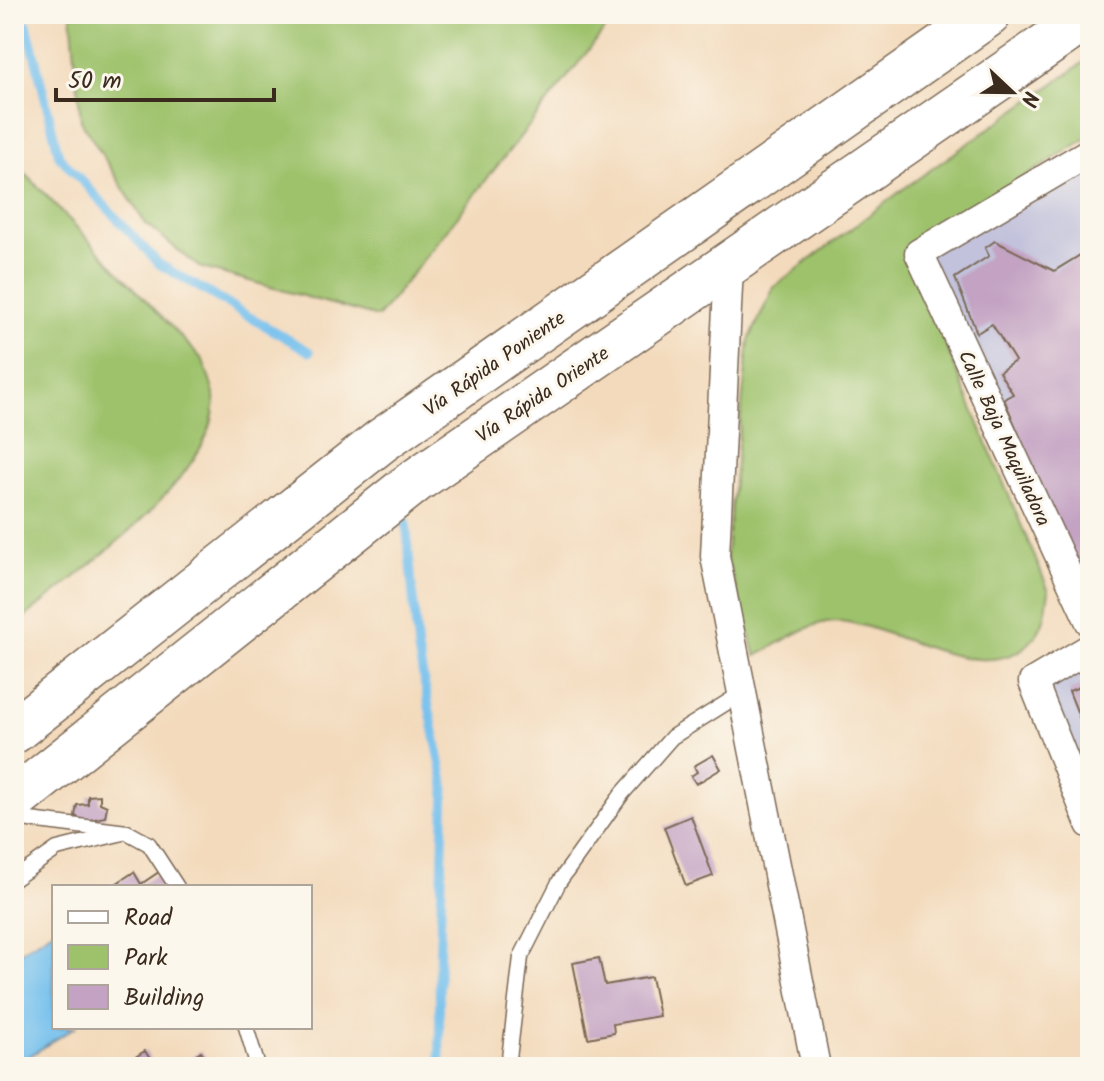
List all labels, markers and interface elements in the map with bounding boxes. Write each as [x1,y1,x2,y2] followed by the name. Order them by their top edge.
[56,52,274,102] scale bar
[972,52,1052,132] north arrow
[68,62,122,101] text: 50 m
[1009,86,1047,112] text: N
[417,304,573,426] street label: Vía Rápida Poniente
[470,339,617,452] street label: Vía Rápida Oriente
[948,345,1058,532] street label: Calle Baja Maquiladora
[52,885,312,1029] legend
[124,899,173,938] text: Road
[124,939,168,978] text: Park
[124,979,204,1018] text: Building

